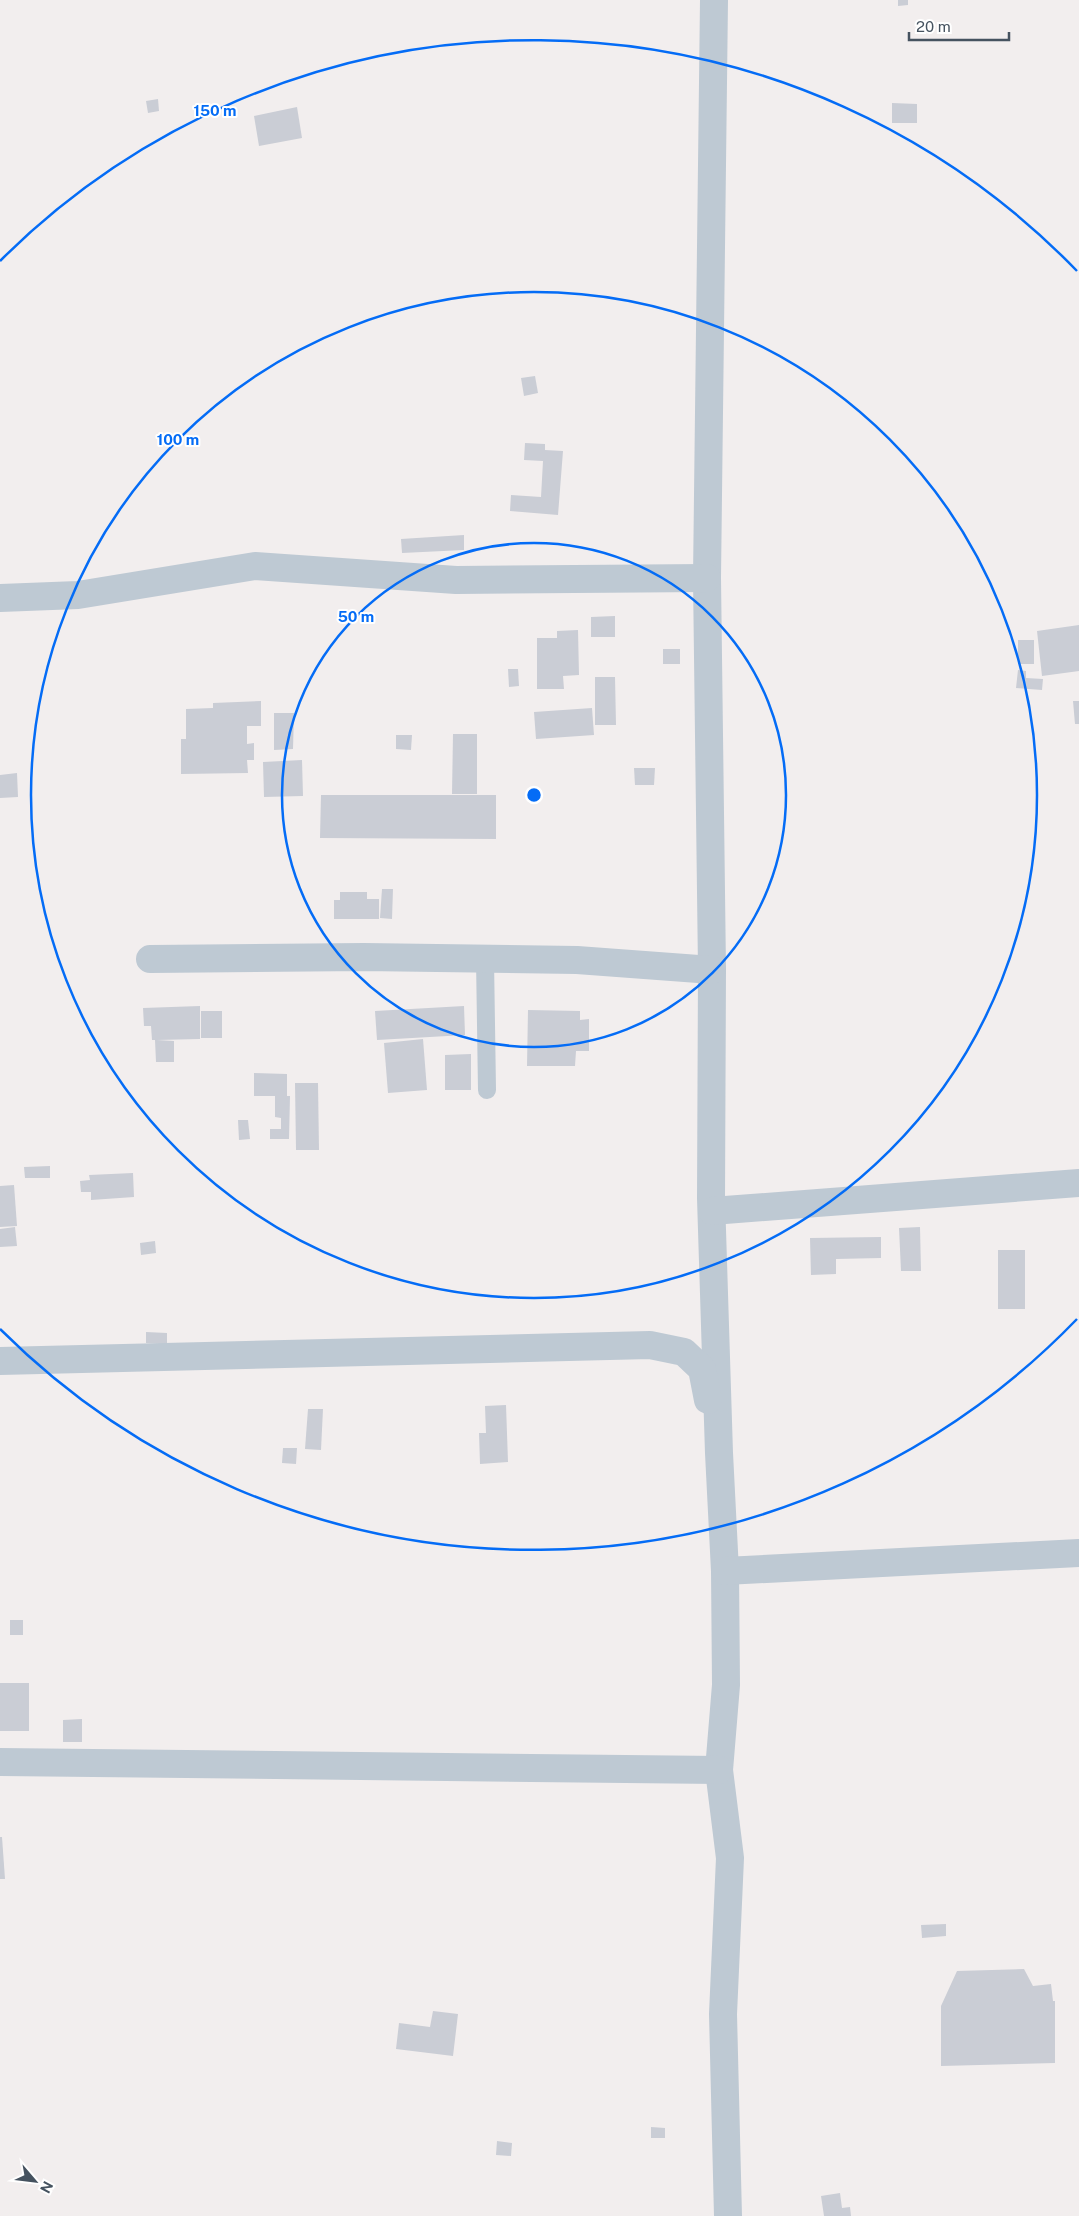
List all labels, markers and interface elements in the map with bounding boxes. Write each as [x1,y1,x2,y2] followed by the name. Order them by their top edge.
[909,10,1009,42] scale bar
[916,18,951,35] text: 20 m
[193,102,237,119] text: 150 m
[157,431,199,448] text: 100 m
[338,608,374,625] text: 50 m
[525,786,543,804] centre of rings
[10,2156,60,2206] north arrow
[37,2179,56,2196] text: N

